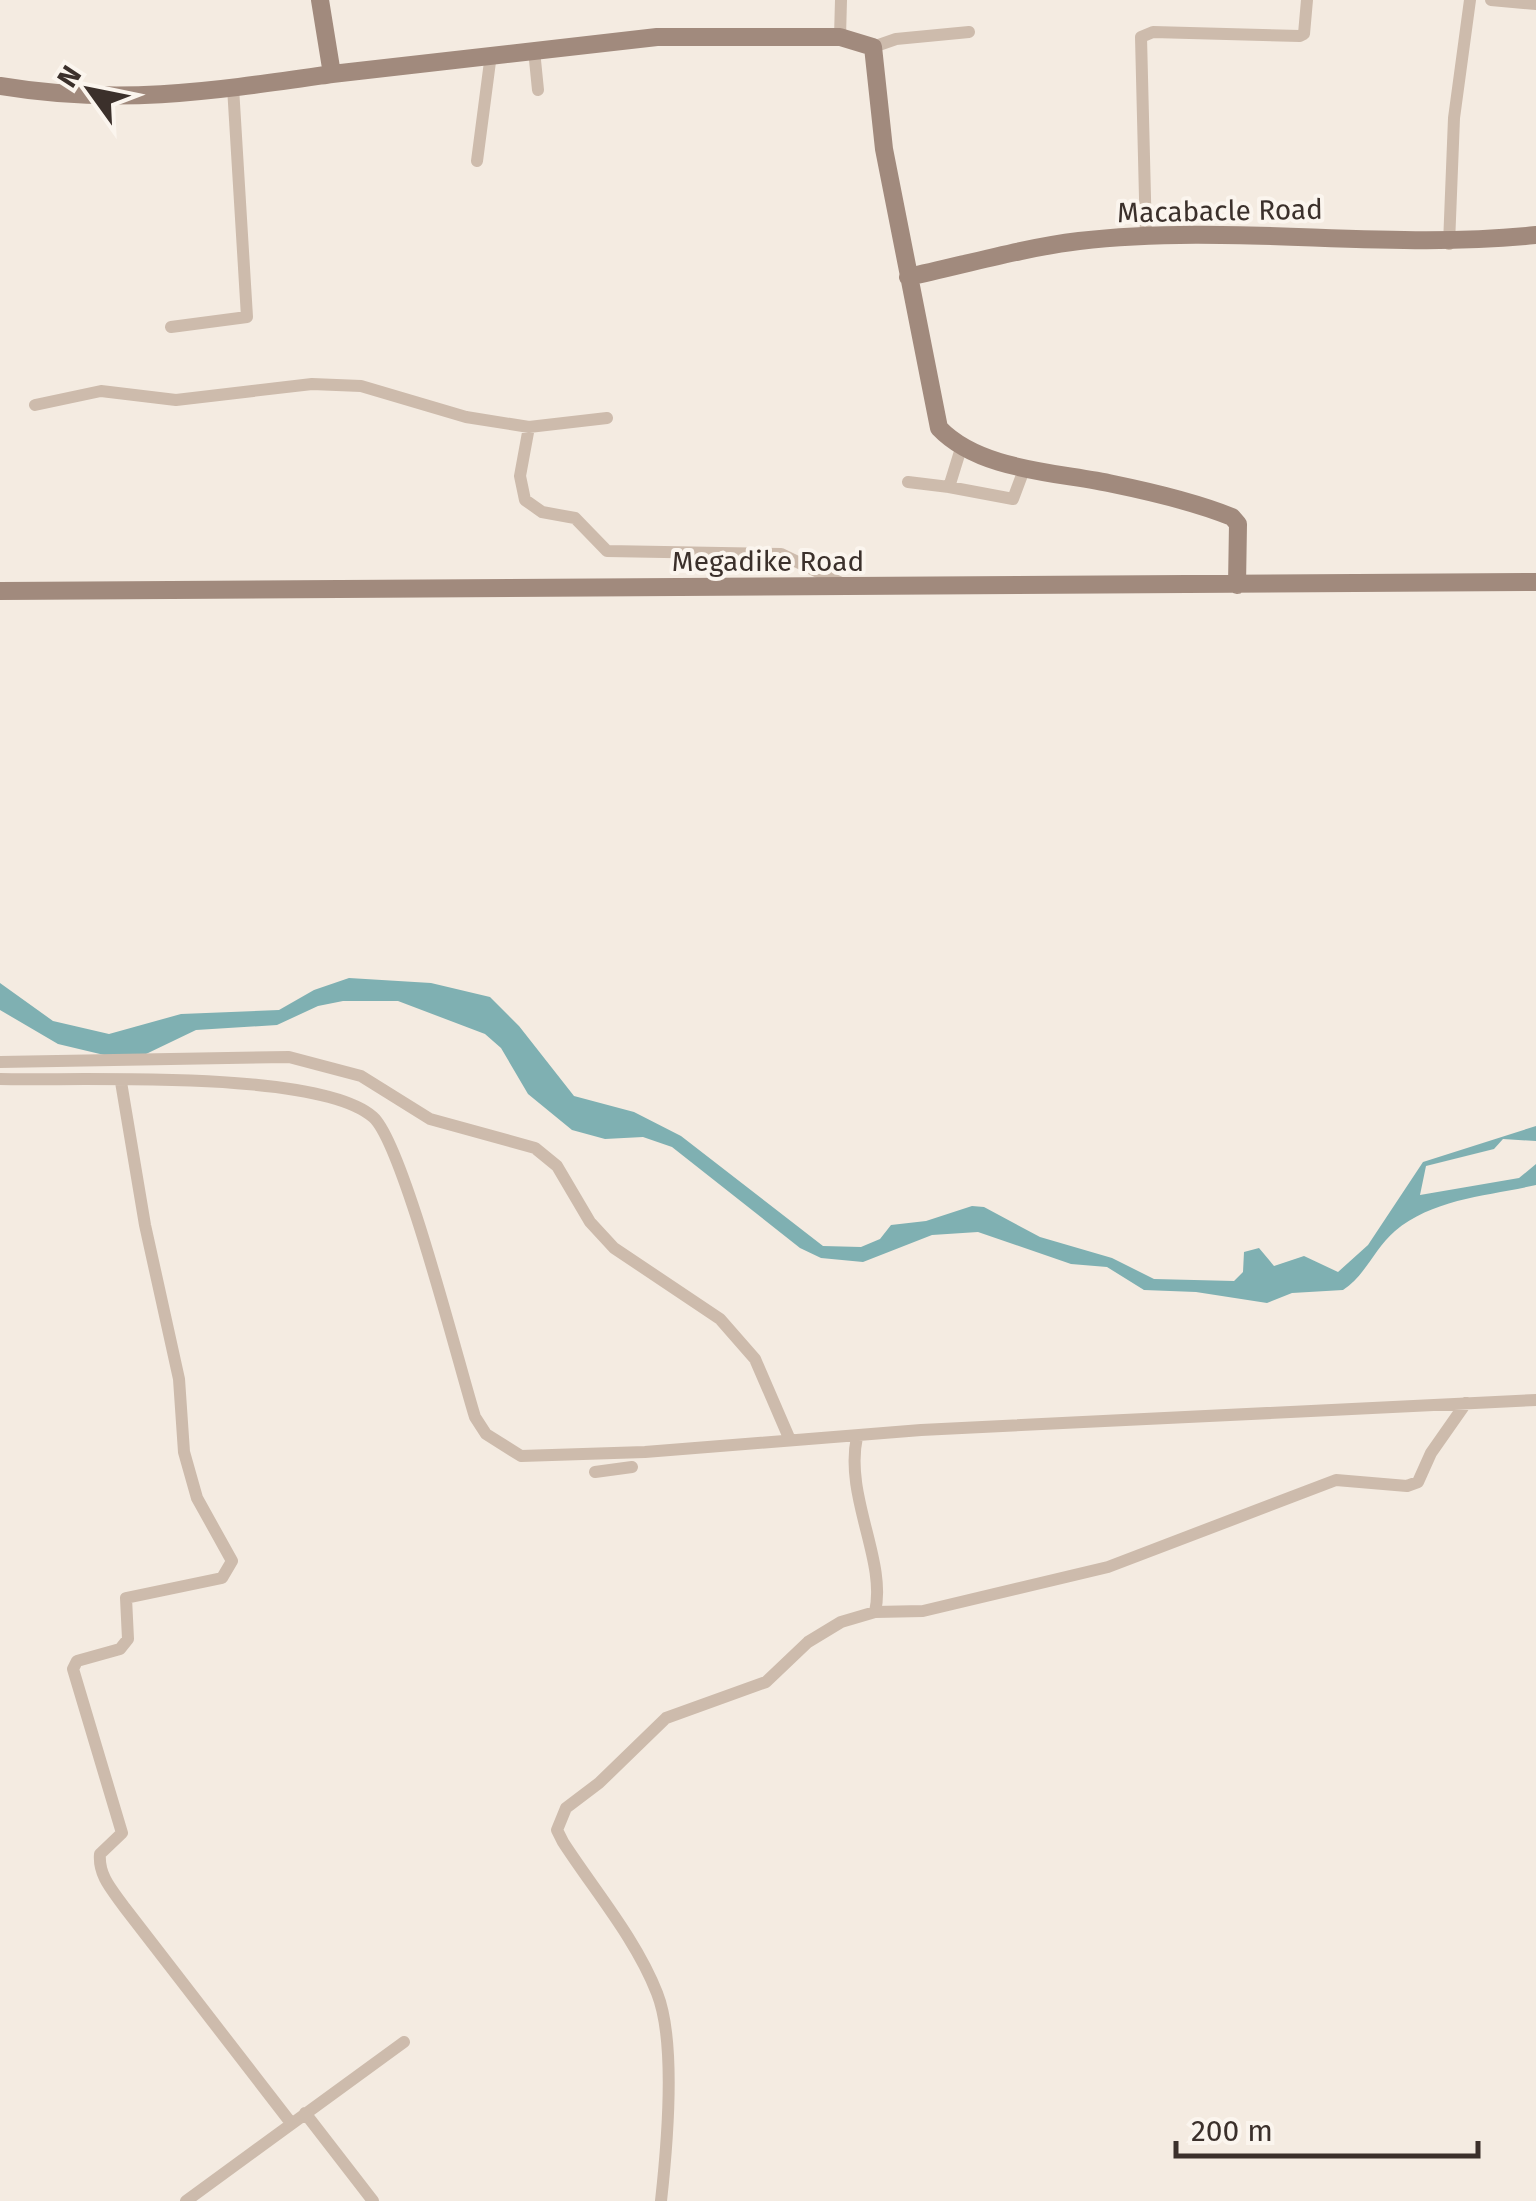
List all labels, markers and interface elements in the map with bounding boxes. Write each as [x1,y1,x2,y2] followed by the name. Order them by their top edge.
[40,40,140,140] north arrow
[51,60,88,93] text: N
[1117,193,1323,229] street label: Macabacle Road
[672,545,864,578] street label: Megadike Road
[1176,2096,1478,2158] scale bar
[1191,2113,1273,2149] text: 200 m

